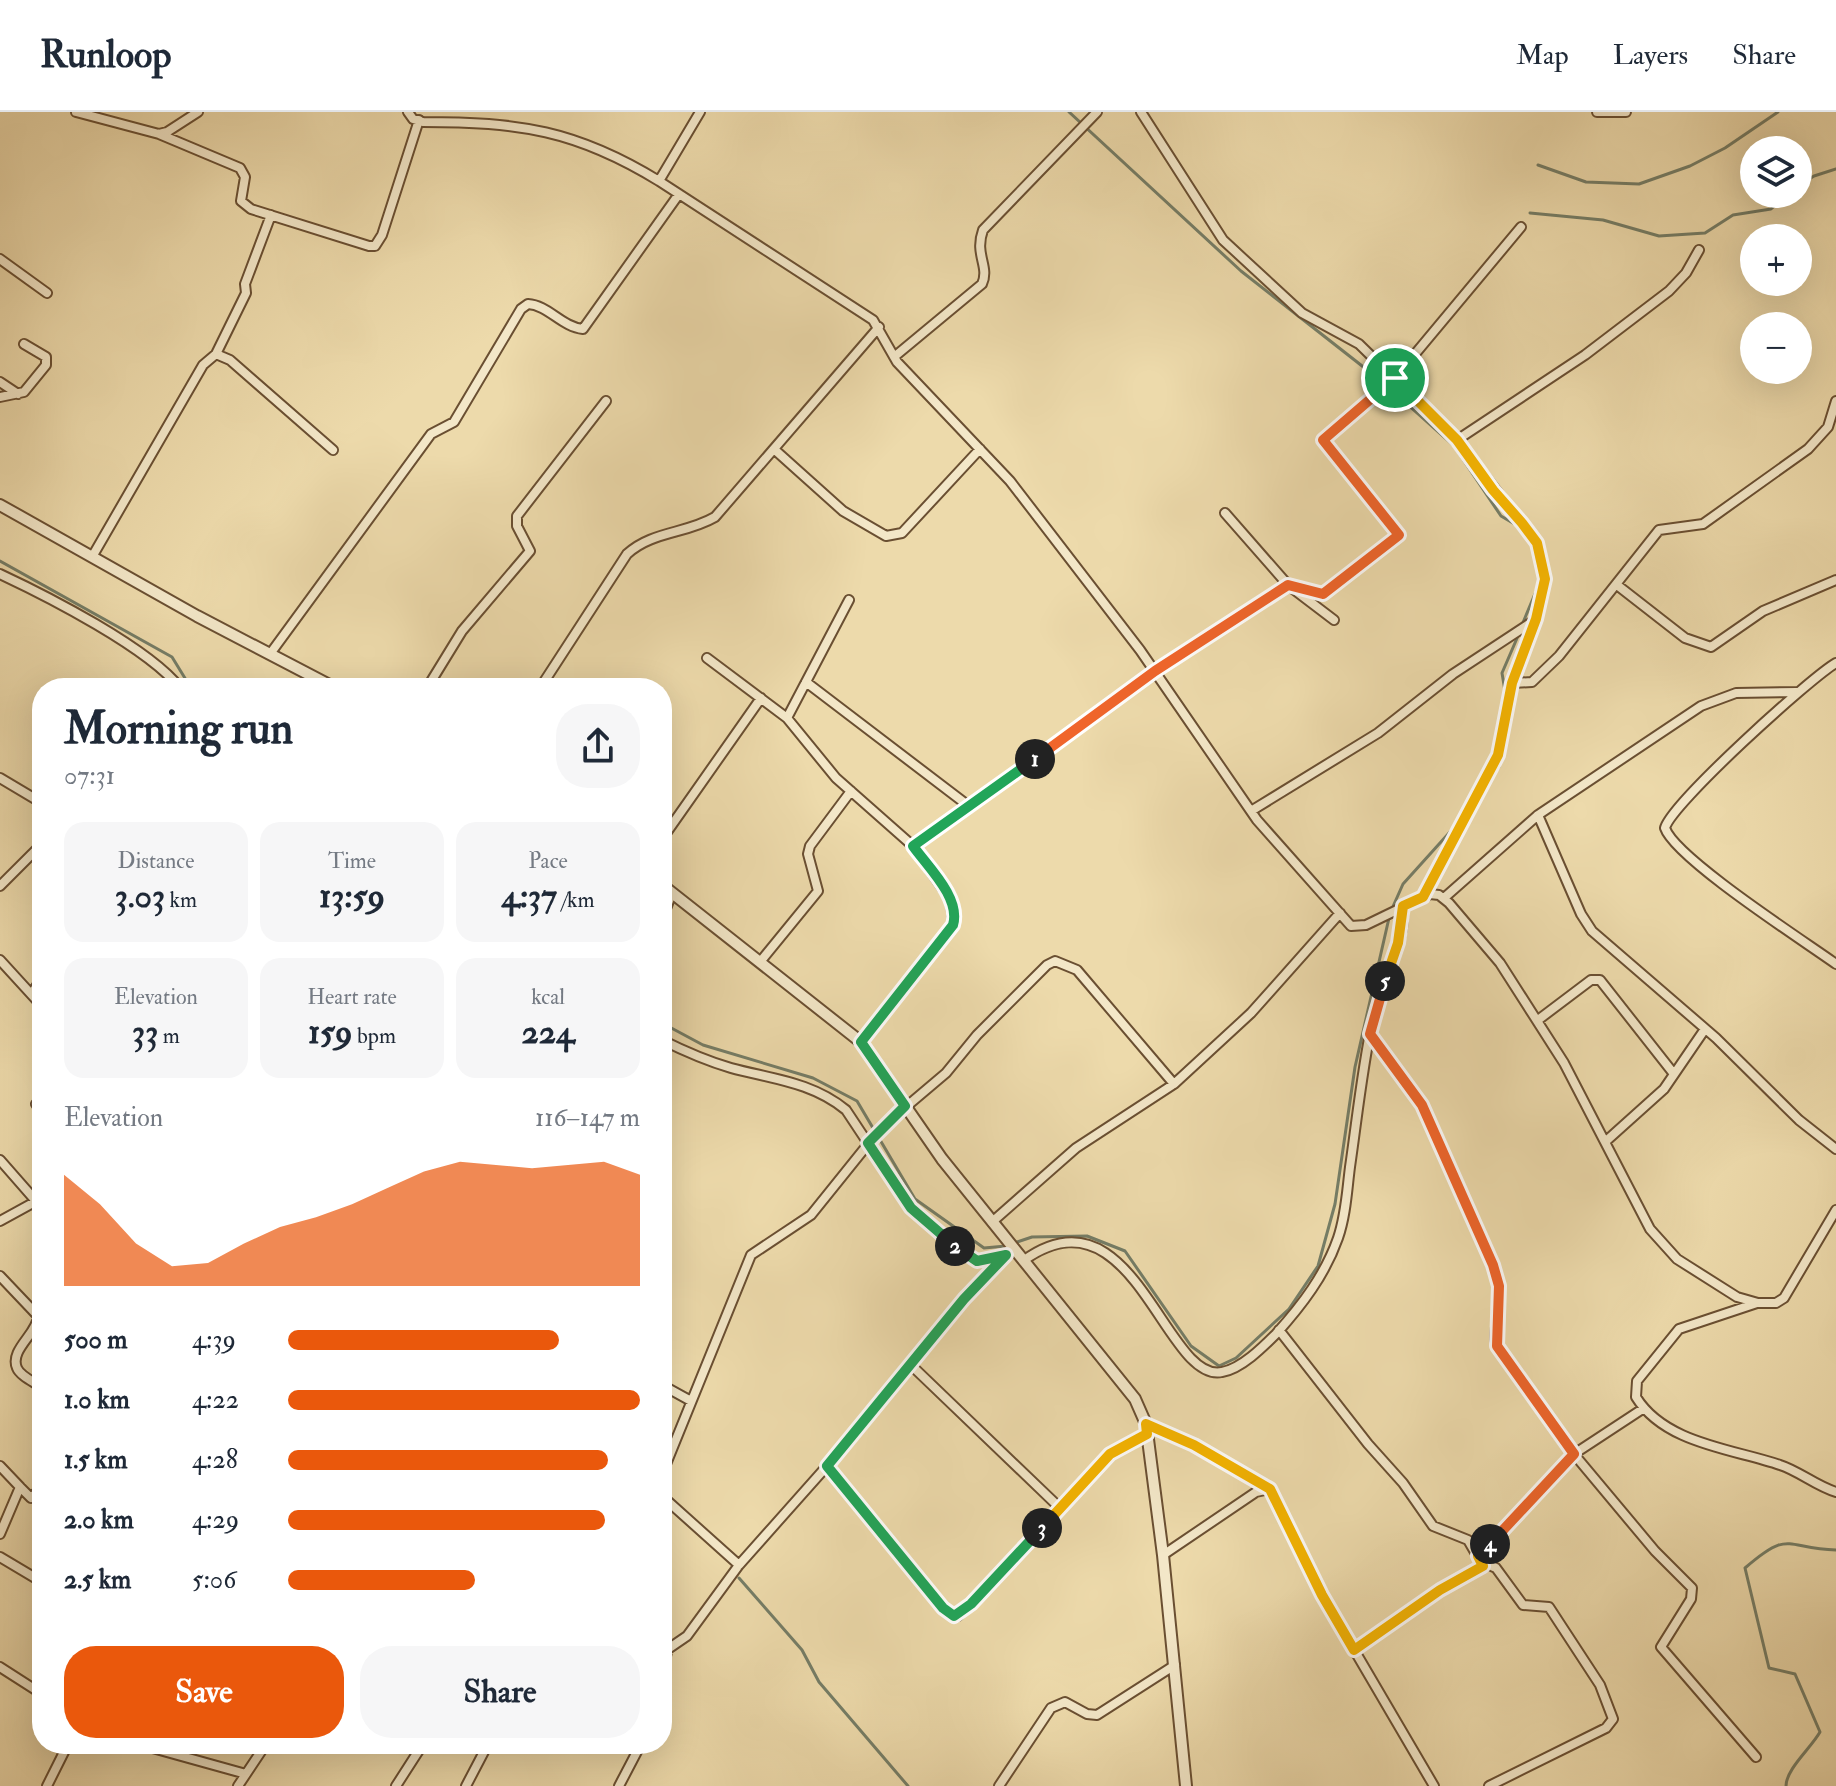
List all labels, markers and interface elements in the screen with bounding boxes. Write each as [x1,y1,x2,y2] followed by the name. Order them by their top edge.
[40,31,171,79] text: Runloop
[1516,38,1569,73] text: Map
[1613,38,1688,73] text: Layers
[1732,38,1796,73] text: Share
[1740,136,1812,384] map controls
[1740,136,1812,208] button: layers
[1740,224,1812,296] button: +
[1740,312,1812,384] button: −
[1361,344,1429,412] pin
[1373,356,1417,400] icon: arrive
[64,702,293,757] text: Morning run
[556,704,640,788] button: share
[1015,739,1055,779] pin: 1
[1031,745,1039,773] text: 1
[64,760,115,792] text: 07:31
[118,847,194,875] text: Distance
[328,847,376,875] text: Time
[528,847,568,875] text: Pace
[115,875,165,918] text: 3.03
[319,875,385,918] text: 13:59
[501,875,557,918] text: 4:37
[165,886,197,914] text: km
[557,886,595,914] text: /km
[1365,961,1405,1001] pin: 5
[1380,967,1390,995] text: 5
[114,983,198,1011] text: Elevation
[307,983,397,1011] text: Heart rate
[531,983,565,1011] text: kcal
[132,1011,158,1054] text: 33
[308,1011,352,1054] text: 159
[522,1011,574,1054] text: 224
[158,1022,180,1050] text: m
[352,1022,396,1050] text: bpm
[64,1102,163,1134] text: Elevation
[535,1102,640,1134] text: 116–147 m
[935,1226,975,1266] pin: 2
[949,1232,961,1260] text: 2
[64,1324,128,1356] text: 500 m
[192,1324,236,1356] text: 4:39
[64,1384,130,1416] text: 1.0 km
[192,1384,239,1416] text: 4:22
[64,1444,127,1476] text: 1.5 km
[192,1444,238,1476] text: 4:28
[64,1504,134,1536] text: 2.0 km
[192,1504,239,1536] text: 4:29
[1022,1508,1062,1548] pin: 3
[1038,1514,1046,1542] text: 3
[1470,1524,1510,1564] pin: 4
[1484,1530,1496,1558] text: 4
[64,1564,131,1596] text: 2.5 km
[192,1564,236,1596] text: 5:06
[64,1646,344,1738] button: Save
[360,1646,640,1738] button: Share

